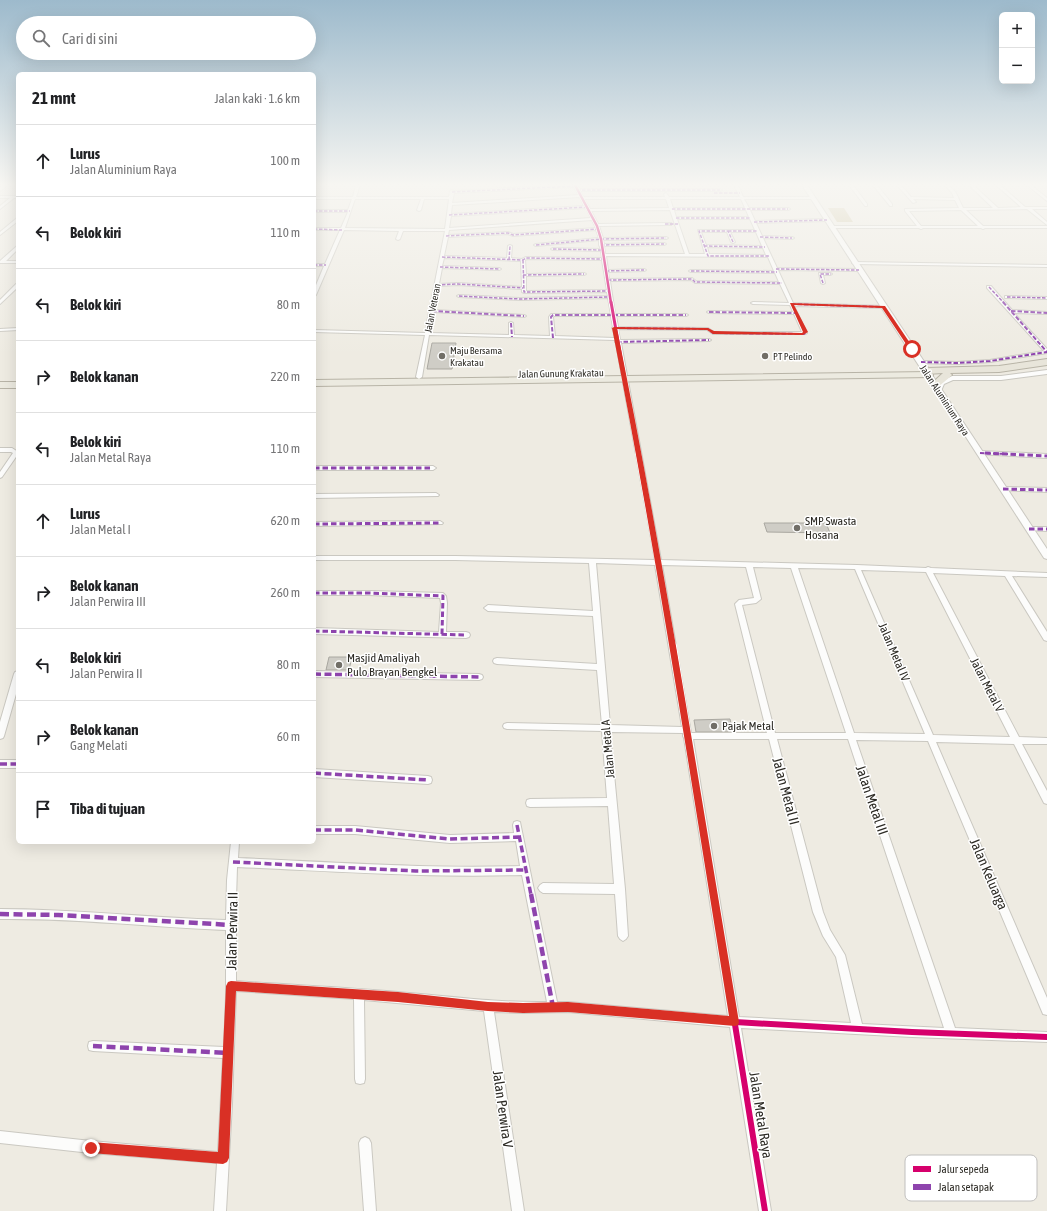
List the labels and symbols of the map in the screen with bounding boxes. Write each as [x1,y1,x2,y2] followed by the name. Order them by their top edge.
[422,282,443,334] street label: Jalan Veteran
[903,340,921,358] route start
[450,345,502,368] place label: Maju Bersama Krakatau
[437,351,447,361] marker: Maju Bersama Krakatau
[760,351,770,361] marker: PT Pelindo
[773,351,813,362] place label: PT Pelindo
[918,363,972,438] street label: Jalan Aluminium Raya
[518,367,604,380] street label: Jalan Gunung Krakatau
[805,514,856,542] place label: SMP Swasta Hosana
[792,523,802,533] marker: SMP Swasta Hosana
[875,621,913,683] street label: Jalan Metal IV
[347,651,438,679] place label: Masjid Amaliyah Pulo Brayan Bengkel
[967,656,1007,715] street label: Jalan Metal V
[334,660,344,670] marker: Masjid Amaliyah Pulo Brayan Bengkel
[598,719,618,779] street label: Jalan Metal A
[722,719,775,733] place label: Pajak Metal
[709,721,719,731] marker: Pajak Metal
[769,756,803,826] street label: Jalan Metal II
[853,763,891,837] street label: Jalan Metal III
[967,836,1011,912] street label: Jalan Keluarga
[223,892,241,970] street label: Jalan Perwira II
[490,1069,516,1149] street label: Jalan Perwira V
[746,1071,776,1159] street label: Jalan Metal Raya
[82,1139,100,1157] route end
[905,1155,1037,1201] legend
[938,1163,989,1175] text: Jalur sepeda
[938,1181,994,1193] text: Jalan setapak

